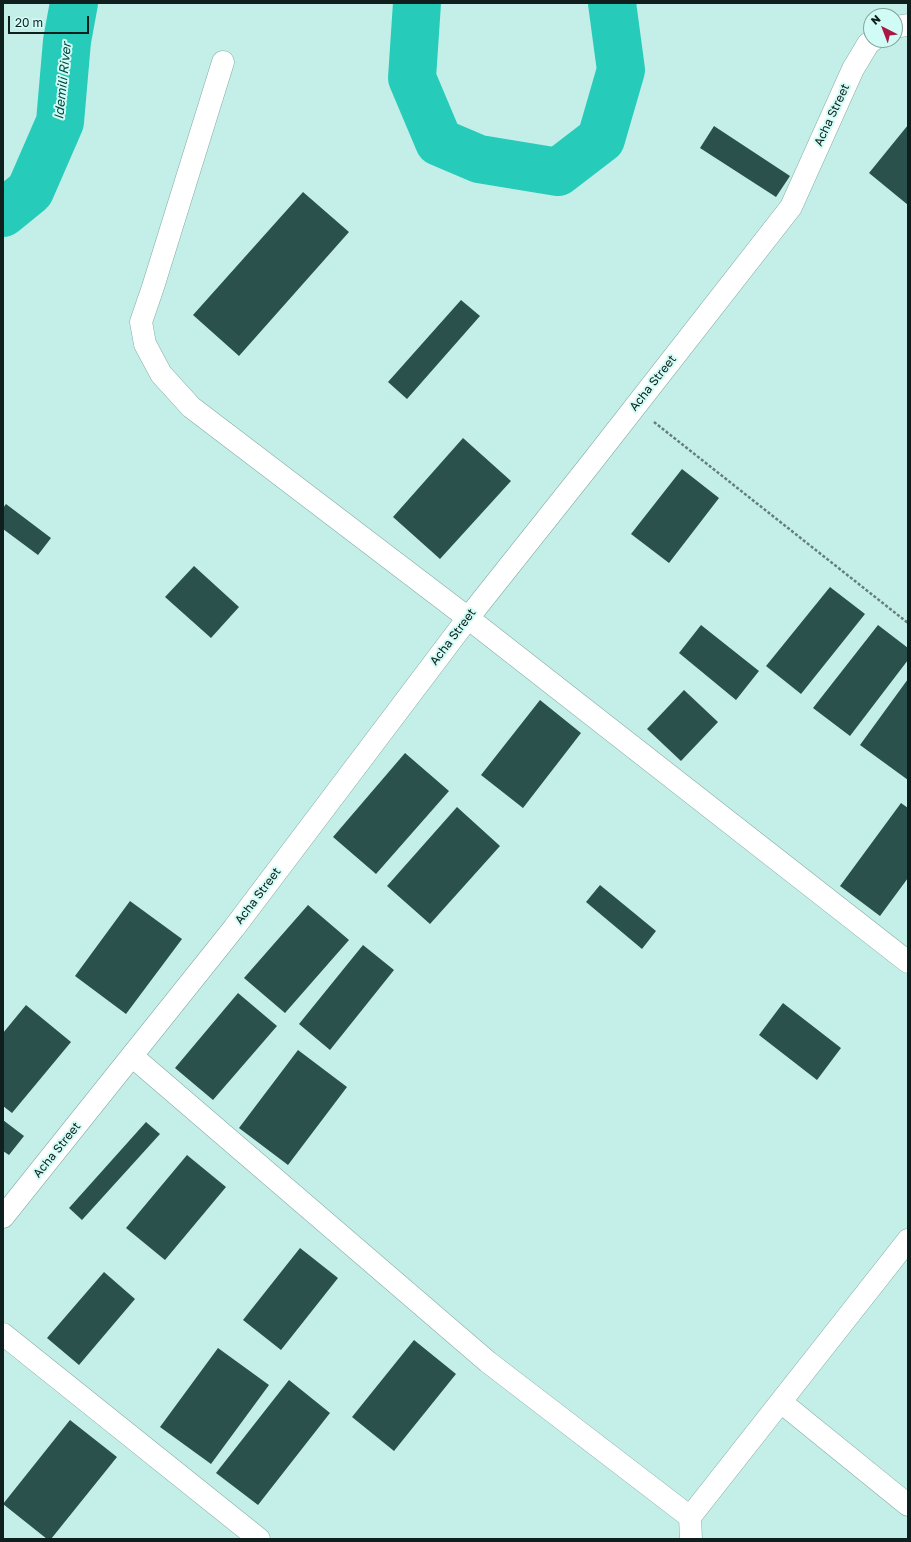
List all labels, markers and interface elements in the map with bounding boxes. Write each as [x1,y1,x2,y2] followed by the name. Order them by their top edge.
[10,8,91,34] scale bar
[863,8,903,48] north arrow
[868,12,883,27] text: N
[15,15,43,30] text: 20 m
[51,42,75,120] water label: Idemili River
[811,82,853,148] street label: Acha Street
[627,352,679,414] street label: Acha Street
[427,606,479,668] street label: Acha Street
[232,865,284,927] street label: Acha Street
[30,1119,84,1181] street label: Acha Street

